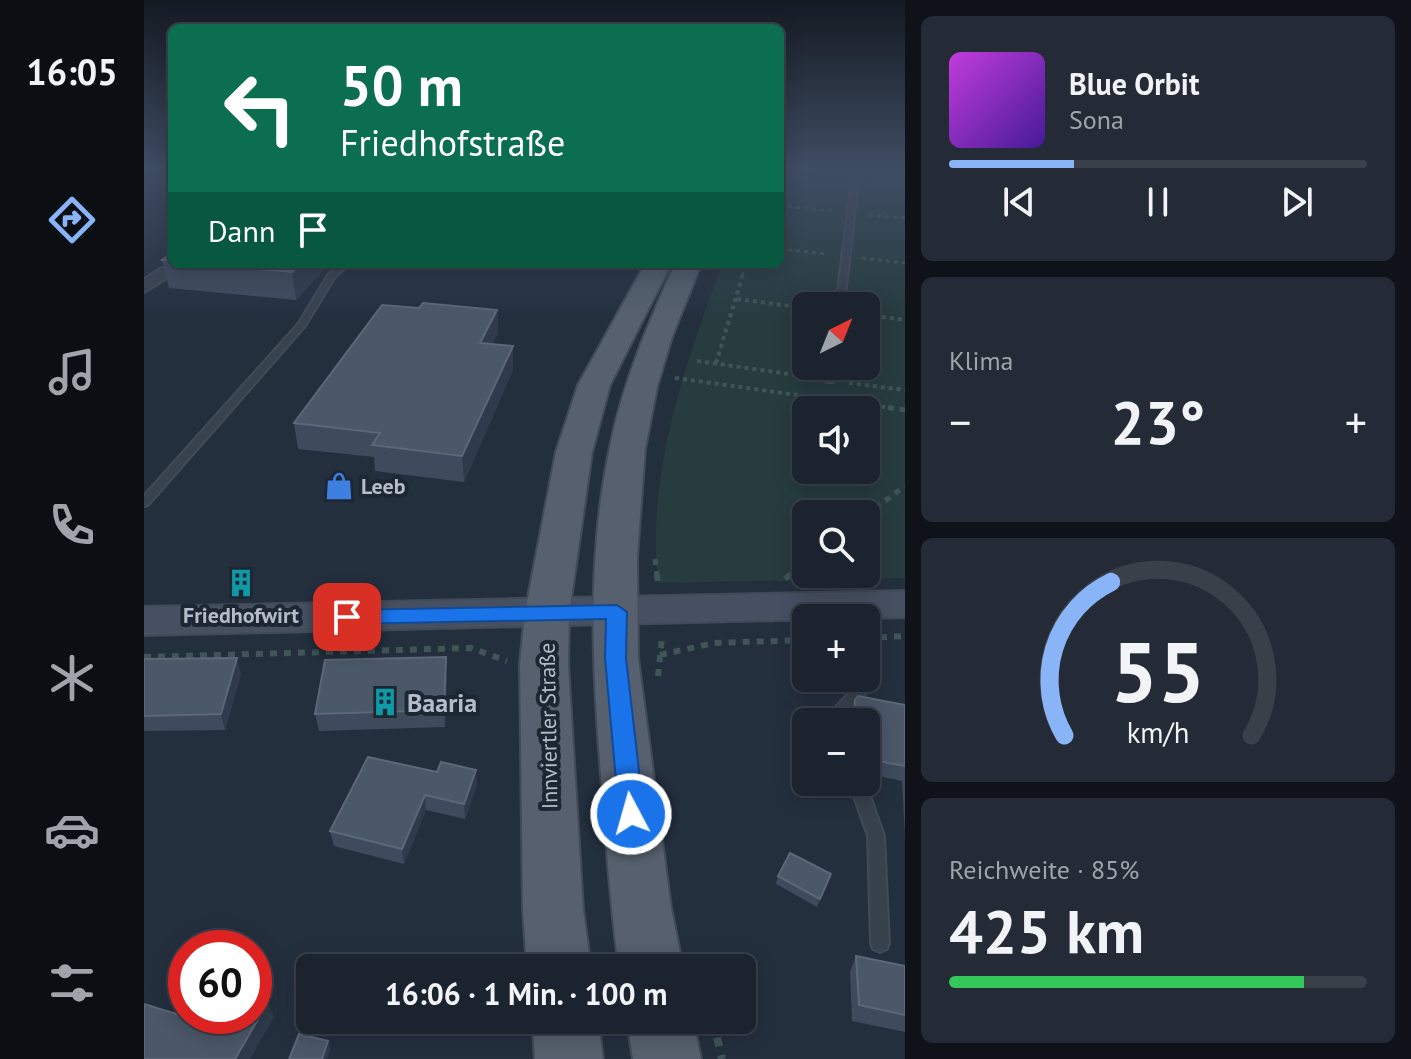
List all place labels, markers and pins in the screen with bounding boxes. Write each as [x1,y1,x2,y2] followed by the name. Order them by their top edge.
[324,471,354,501] shop icon: Leeb
[361,472,406,500] place label: Leeb
[226,568,256,598] building icon: Friedhofwirt
[313,583,381,651] pin
[183,601,299,629] place label: Friedhofwirt
[407,686,477,719] place label: Baaria
[370,687,400,717] building icon: Baaria

